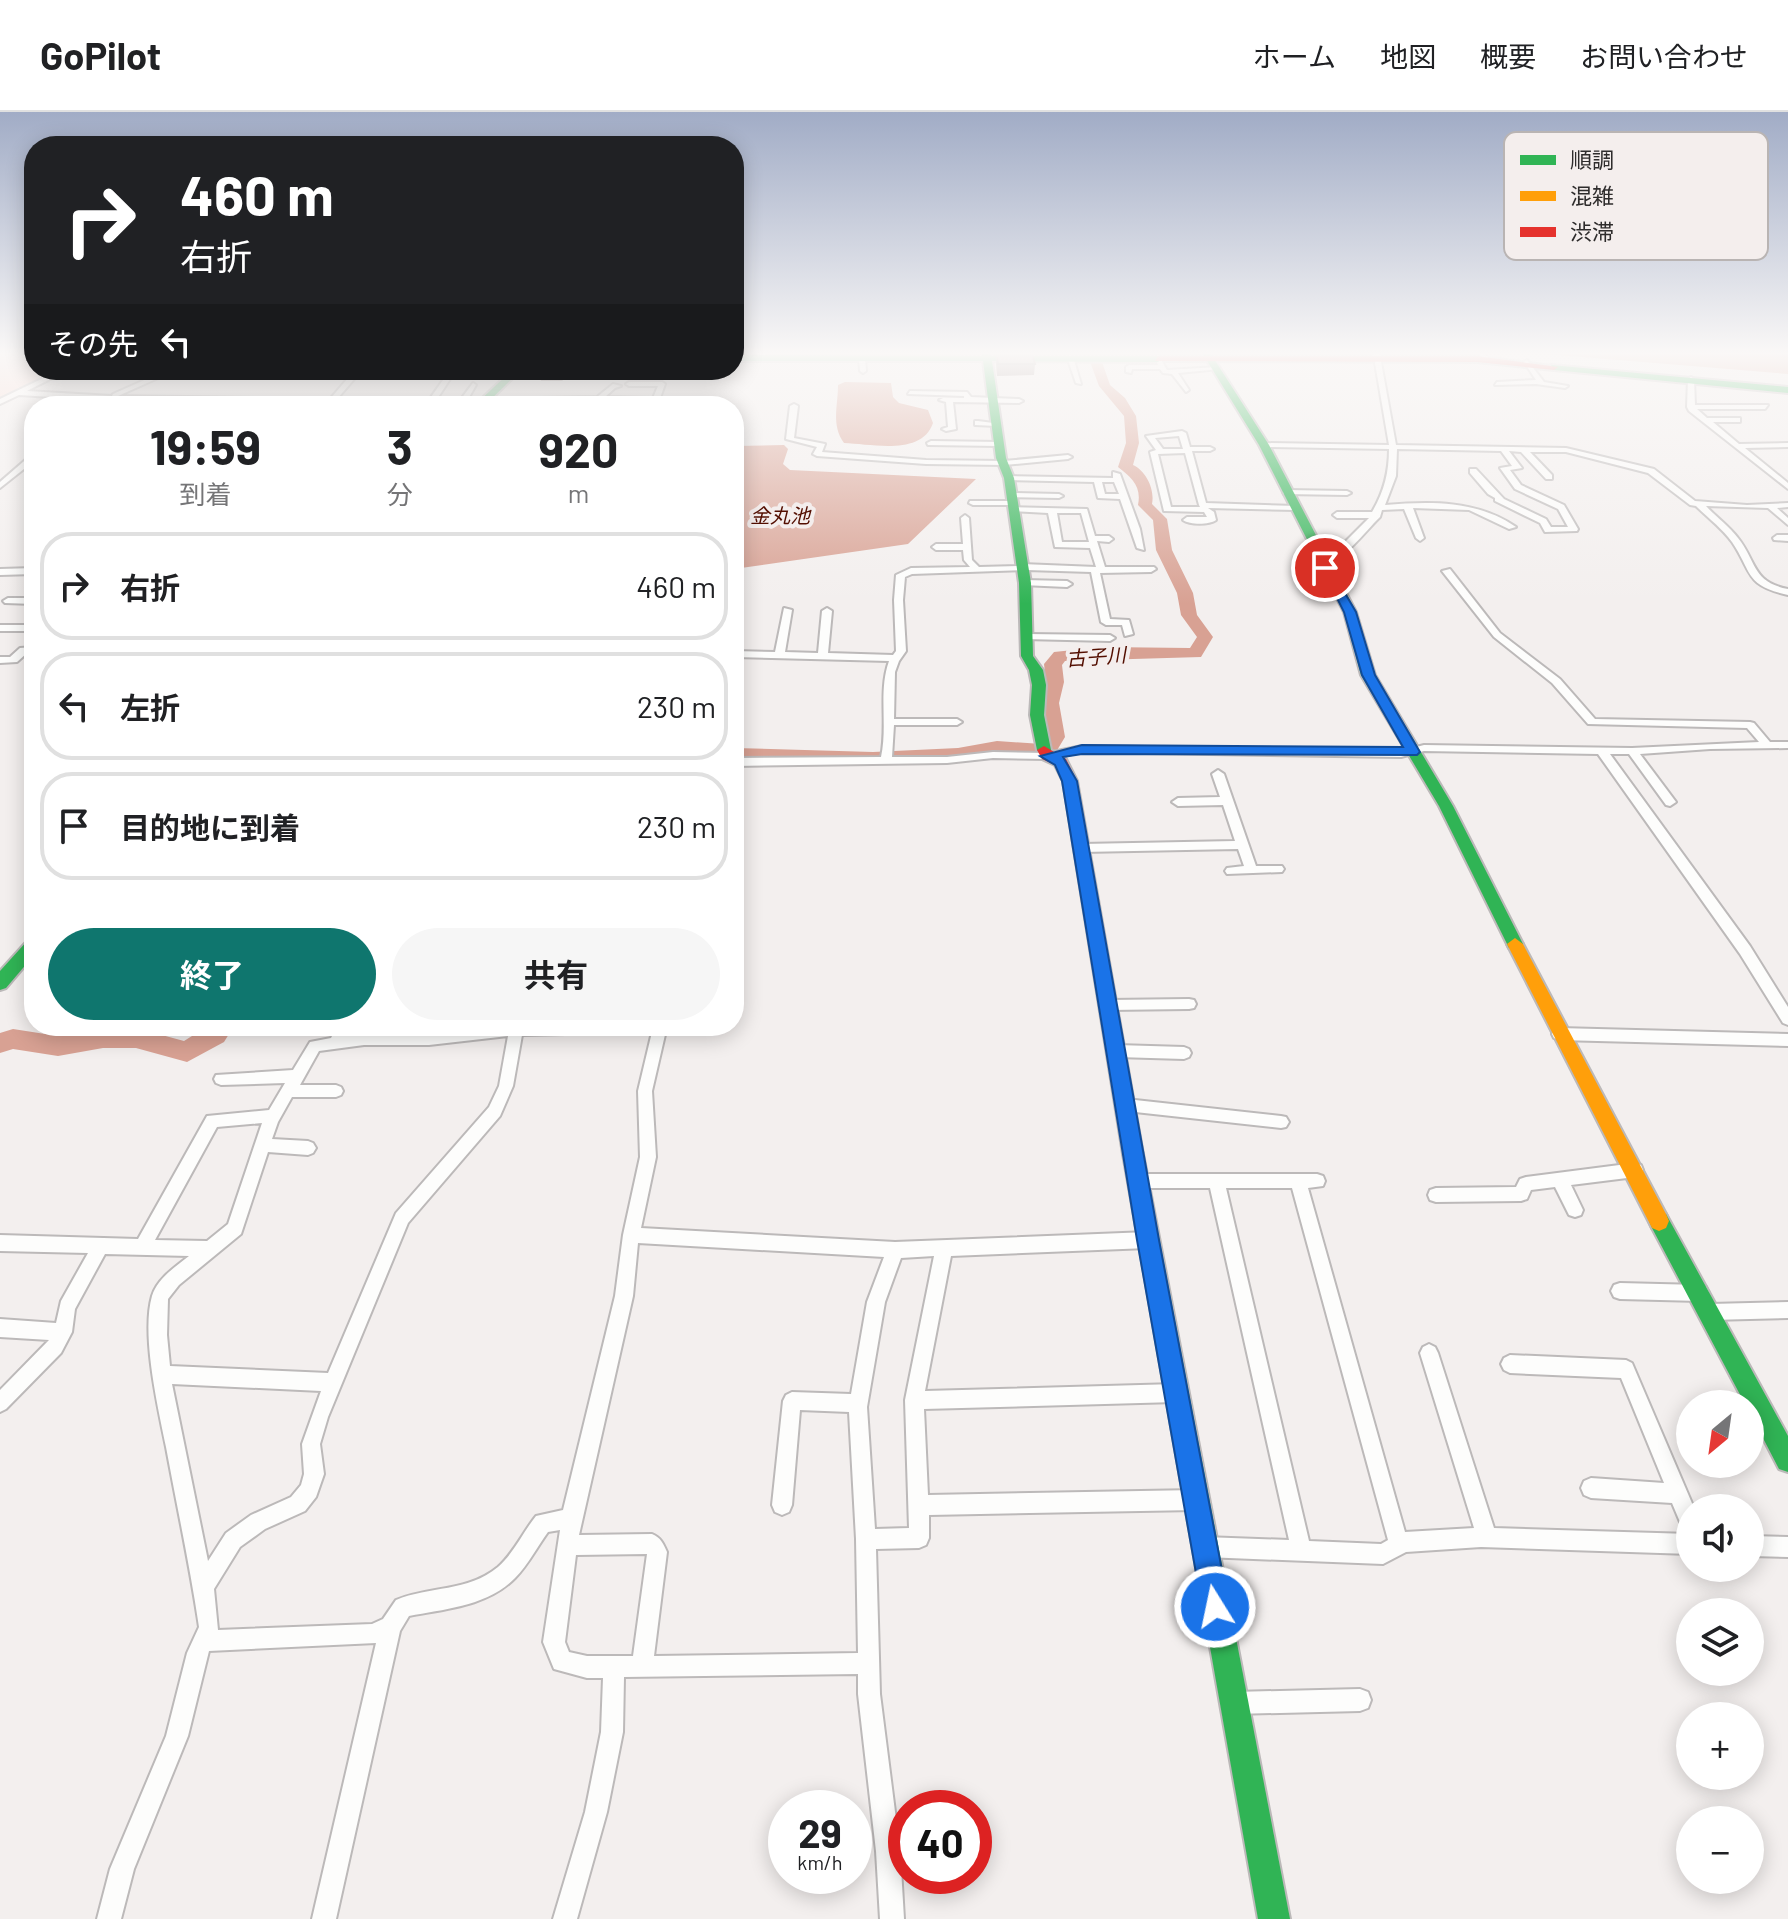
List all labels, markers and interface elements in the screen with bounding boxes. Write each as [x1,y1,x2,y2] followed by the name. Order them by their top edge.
[40,32,161,78] text: GoPilot
[1253,39,1336,73] text: ホーム
[1380,39,1436,73] text: 地図
[1480,39,1536,73] text: 概要
[1580,39,1748,73] text: お問い合わせ
[1504,132,1768,260] legend
[1570,146,1614,172] text: 順調
[180,160,334,227] text: 460 m
[48,168,152,272] icon: right
[1570,182,1614,208] text: 混雑
[1570,218,1614,244] text: 渋滞
[180,234,252,277] text: 右折
[154,320,198,364] icon: left
[48,325,138,361] text: その先
[150,417,261,475] text: 19:59
[387,417,413,475] text: 3
[539,420,618,478] text: 920
[568,477,589,508] text: m
[179,478,231,509] text: 到着
[387,478,413,509] text: 分
[750,503,812,527] water label: 金丸池
[1291,534,1359,602] pin
[1303,546,1347,590] icon: arrive
[52,564,96,608] icon: right
[636,568,716,604] text: 460 m
[120,569,180,605] text: 右折
[1065,642,1129,670] water label: 古子川
[52,684,96,728] icon: left
[637,688,716,724] text: 230 m
[120,689,180,725] text: 左折
[52,804,96,848] icon: arrive
[637,808,716,844] text: 230 m
[120,809,300,845] text: 目的地に到着
[48,928,376,1020] button: 終了
[392,928,720,1020] button: 共有
[1676,1390,1764,1478] north arrow
[1676,1390,1764,1894] map controls
[1676,1494,1764,1582] button: sound
[1173,1565,1257,1649] position arrow
[1676,1598,1764,1686] button: layers
[1676,1702,1764,1790] button: +
[888,1790,992,1894] speed limit sign: 40
[1676,1806,1764,1894] button: −
[798,1808,842,1856] text: 29
[797,1850,843,1874] text: km/h

